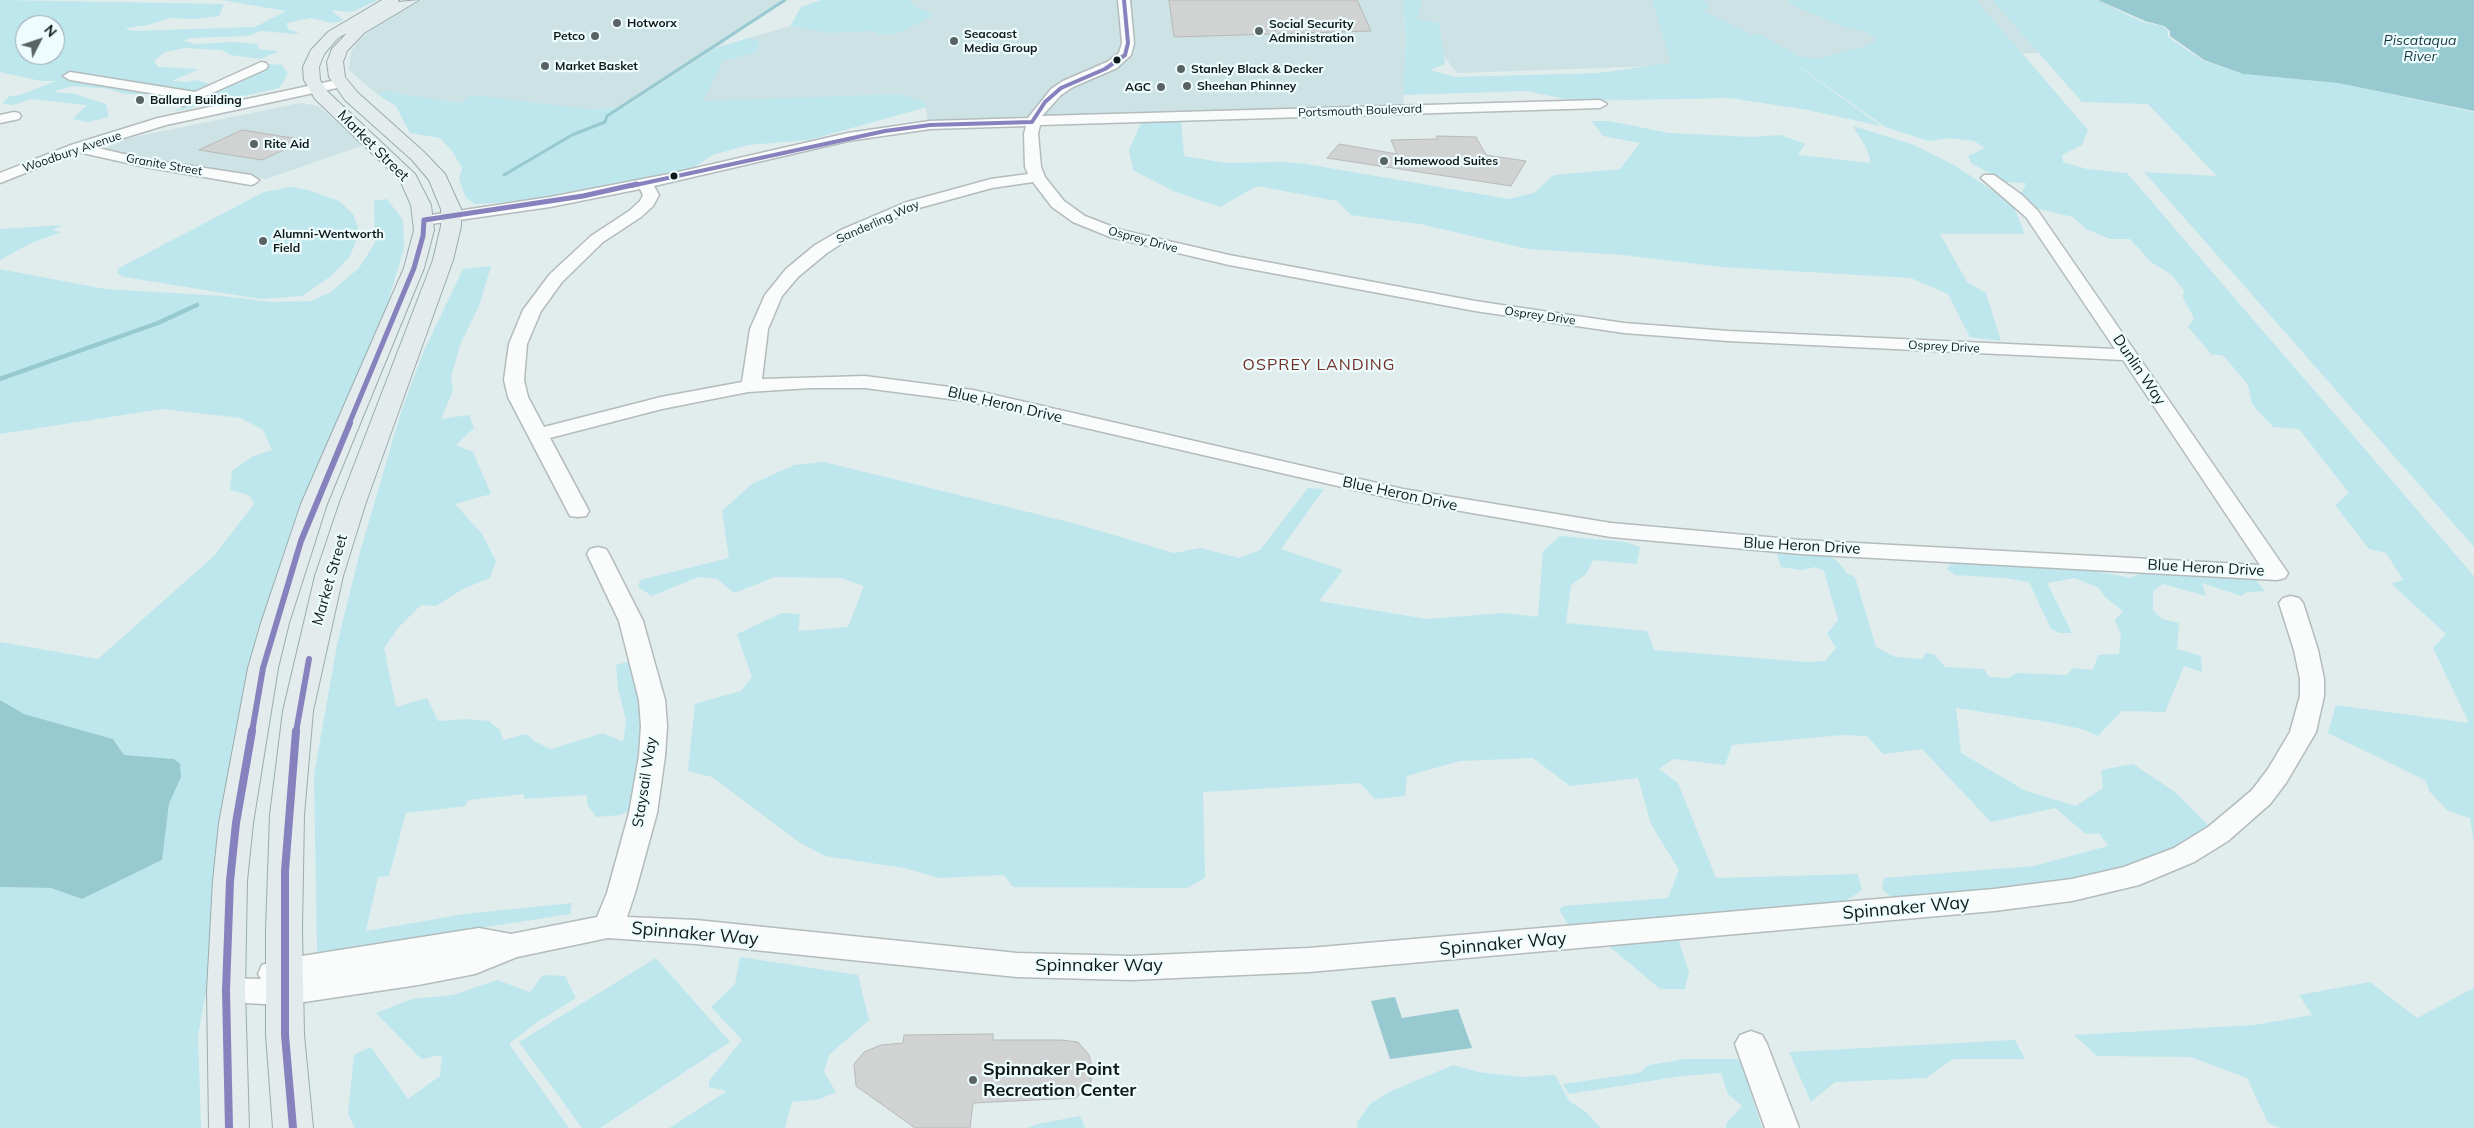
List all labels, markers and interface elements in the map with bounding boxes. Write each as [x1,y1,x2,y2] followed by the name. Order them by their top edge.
[15,15,65,65] north arrow
[627,16,677,30] place label: Hotworx
[611,17,623,29] marker: Hotworx
[1269,17,1354,45] place label: Social Security Administration
[40,21,61,41] text: N
[1253,25,1265,37] marker: Social Security Administration
[964,27,1038,55] place label: Seacoast Media Group
[553,29,585,43] place label: Petco
[589,30,601,42] marker: Petco
[2384,33,2456,65] water label: Piscataqua River
[948,35,960,47] marker: Seacoast Media Group
[1112,55,1122,65] unlabelled marker
[555,59,638,73] place label: Market Basket
[539,60,551,72] marker: Market Basket
[1191,62,1323,76] place label: Stanley Black & Decker
[1175,63,1187,75] marker: Stanley Black & Decker
[1197,79,1296,93] place label: Sheehan Phinney
[1125,80,1151,94] place label: AGC
[1181,80,1193,92] marker: Sheehan Phinney
[1155,81,1167,93] marker: AGC
[150,93,242,107] place label: Ballard Building
[134,94,146,106] marker: Ballard Building
[1298,102,1422,120] street label: Portsmouth Boulevard
[334,107,412,185] street label: Market Street
[21,128,123,176] street label: Woodbury Avenue
[264,137,309,151] place label: Rite Aid
[248,138,260,150] marker: Rite Aid
[125,151,203,179] street label: Granite Street
[1394,154,1498,168] place label: Homewood Suites
[1378,155,1390,167] marker: Homewood Suites
[669,171,679,181] unlabelled marker
[834,197,922,247] street label: Sanderling Way
[1107,224,1179,256] street label: Osprey Drive
[273,227,384,255] place label: Alumni-Wentworth Field
[257,235,269,247] marker: Alumni-Wentworth Field
[1504,304,1576,328] street label: Osprey Drive
[2109,331,2169,409] street label: Dunlin Way
[1908,338,1980,356] street label: Osprey Drive
[1241,355,1397,375] district label: OSPREY LANDING
[946,383,1064,427] street label: Blue Heron Drive
[1341,473,1459,515] street label: Blue Heron Drive
[308,533,352,627] street label: Market Street
[1743,534,1861,558] street label: Blue Heron Drive
[2147,556,2265,580] street label: Blue Heron Drive
[629,735,661,829] street label: Staysail Way
[1842,892,1970,924] street label: Spinnaker Way
[631,918,759,950] street label: Spinnaker Way
[1439,928,1567,960] street label: Spinnaker Way
[1035,955,1163,977] street label: Spinnaker Way
[983,1059,1136,1102] place label: Spinnaker Point Recreation Center
[967,1074,979,1086] marker: Spinnaker Point Recreation Center

